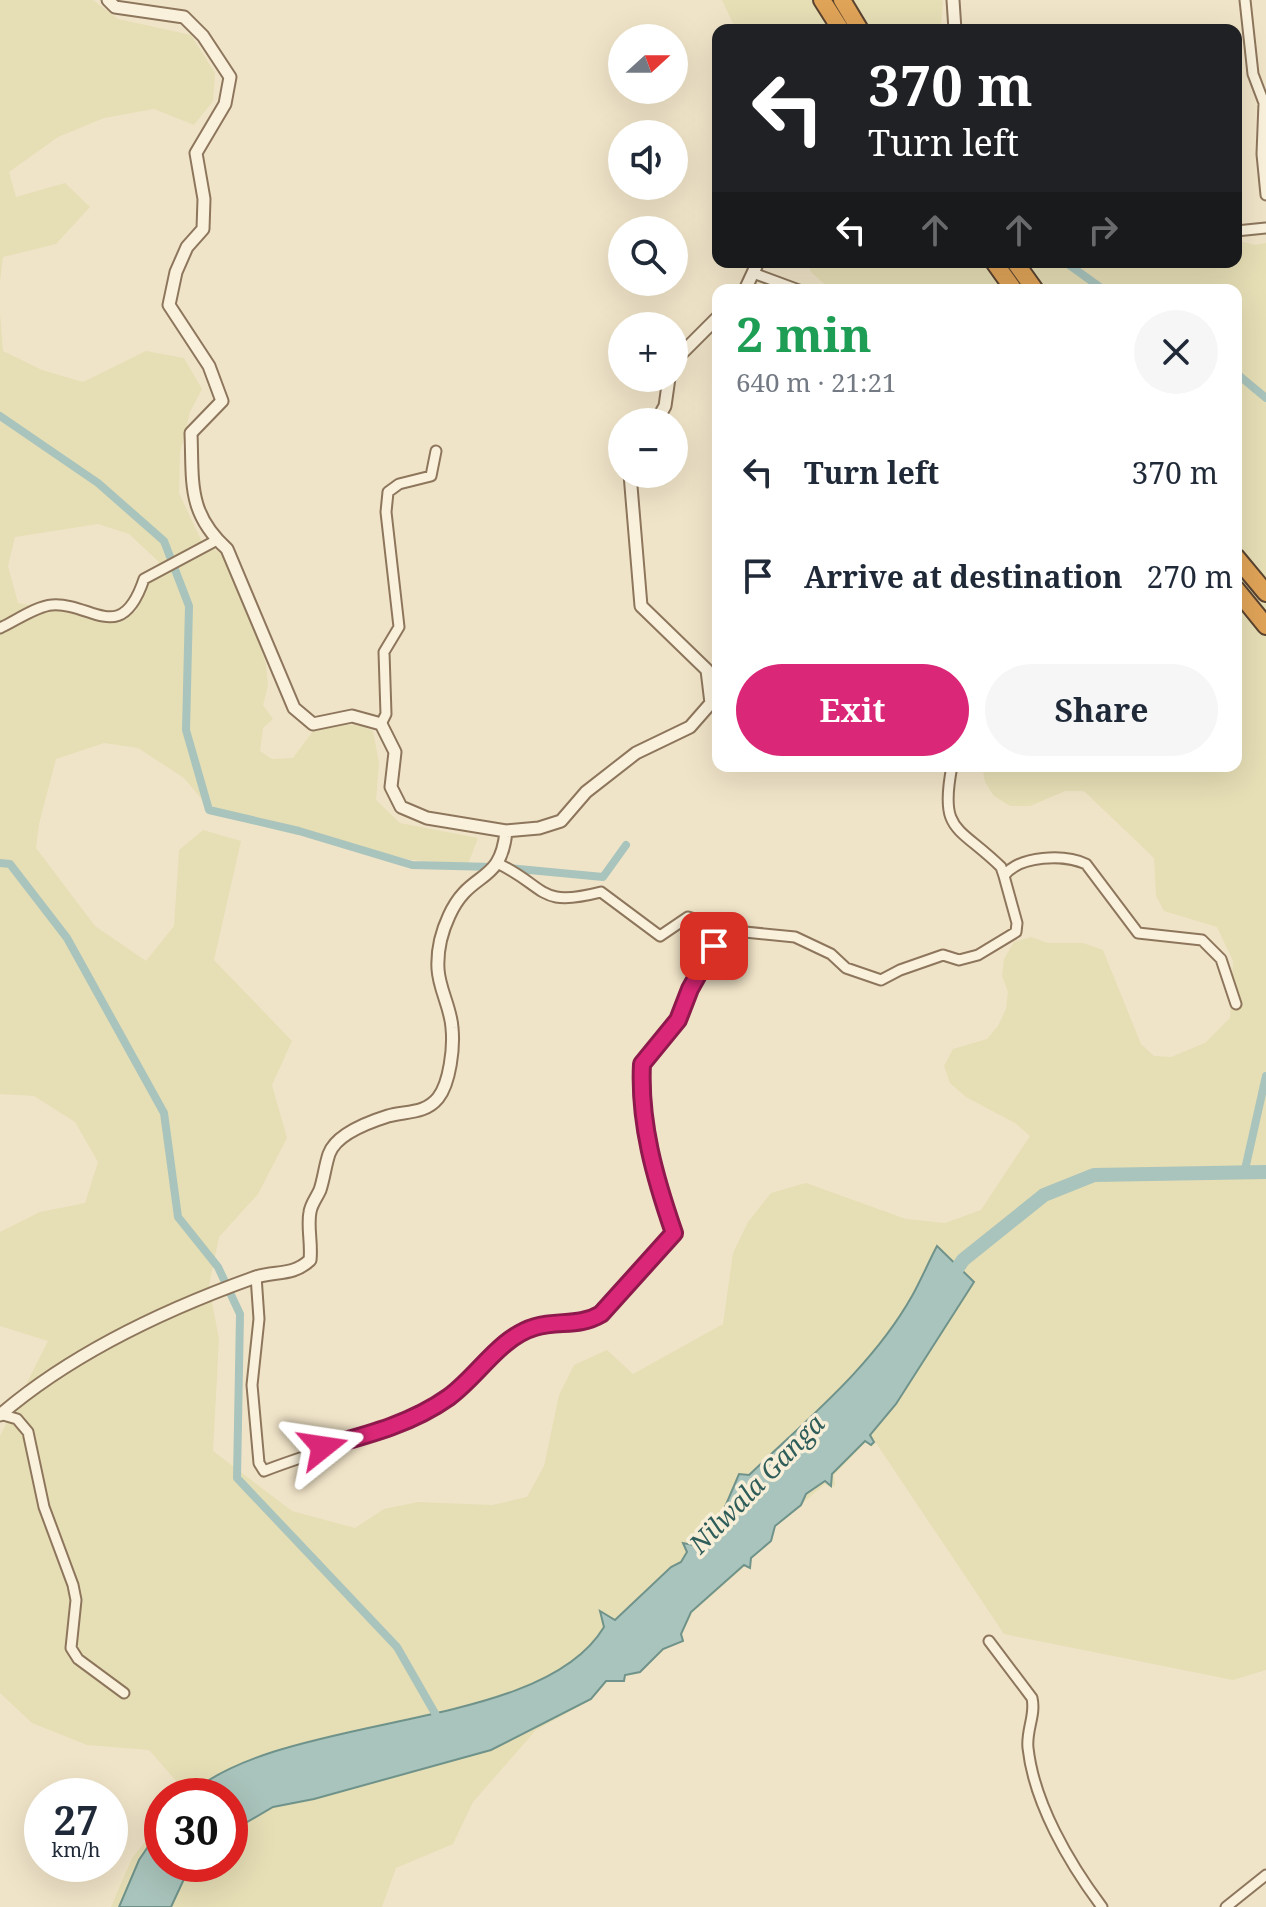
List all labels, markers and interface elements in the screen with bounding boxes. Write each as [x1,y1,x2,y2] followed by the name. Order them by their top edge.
[608,24,688,104] north arrow
[608,24,688,488] map controls
[868,46,1033,122] text: 370 m
[736,56,840,160] icon: left
[868,118,1019,167] text: Turn left
[608,120,688,200] button: sound
[829,208,873,252] icon: left
[913,208,957,252] icon: ahead
[997,208,1041,252] icon: ahead
[1081,208,1125,252] icon: right
[608,216,688,296] button: search
[736,301,872,366] text: 2 min
[1134,310,1218,394] button: close
[608,312,688,392] button: +
[736,364,897,400] text: 640 m · 21:21
[608,408,688,488] button: −
[736,450,780,494] icon: left
[804,452,939,493] text: Turn left
[1132,452,1218,493] text: 370 m
[736,554,780,598] icon: arrive
[804,556,1123,597] text: Arrive at destination
[1147,556,1233,597] text: 270 m
[736,664,969,756] button: Exit
[985,664,1218,756] button: Share
[680,912,748,980] pin
[692,924,736,968] icon: arrive
[281,1405,365,1489] position arrow
[680,1406,832,1561] water label: Nilwala Ganga
[144,1778,248,1882] speed limit sign: 30
[53,1792,99,1847] text: 27
[51,1836,101,1863] text: km/h

